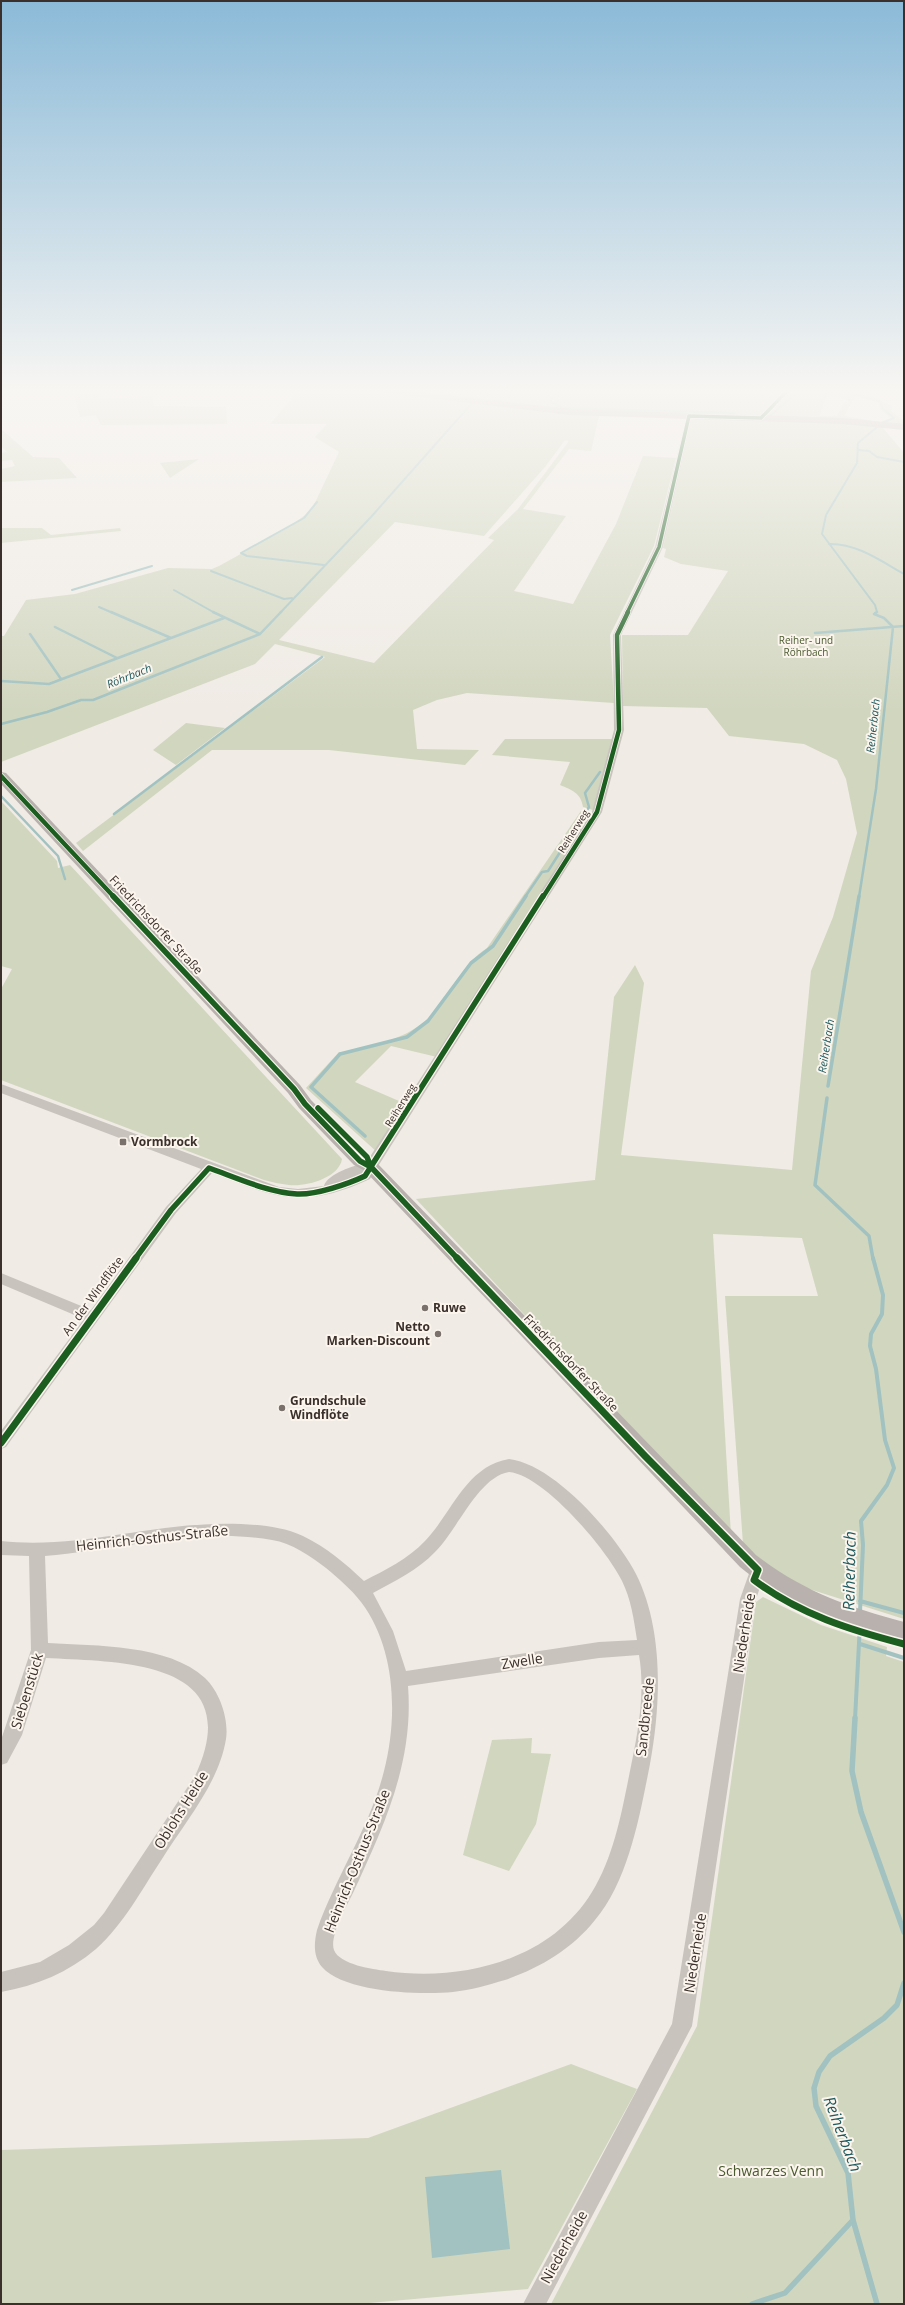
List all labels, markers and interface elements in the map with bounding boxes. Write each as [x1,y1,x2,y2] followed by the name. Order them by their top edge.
[779,633,833,659] park label: Reiher- und Röhrbach
[104,660,153,691] water label: Röhrbach
[862,698,883,754] water label: Reiherbach
[554,806,592,855] street label: Reiherweg
[106,871,207,978] street label: Friedrichsdorfer Straße
[814,1018,837,1074] water label: Reiherbach
[381,1080,419,1129] street label: Reiherweg
[131,1133,198,1150] place label: Vormbrock
[118,1137,128,1147] marker: Vormbrock
[58,1252,127,1339] street label: An der Windflöte
[433,1299,466,1316] place label: Ruwe
[420,1303,430,1313] marker: Ruwe
[520,1310,623,1415] street label: Friedrichsdorfer Straße
[327,1318,430,1349] place label: Netto Marken-Discount
[433,1329,443,1339] marker: Netto Marken-Discount
[290,1392,366,1423] place label: Grundschule Windflöte
[277,1403,287,1413] marker: Grundschule Windflöte
[75,1520,229,1555] street label: Heinrich-Osthus-Straße
[837,1531,861,1611] water label: Reiherbach
[728,1592,759,1674] street label: Niederheide
[500,1648,544,1673] street label: Zwelle
[6,1650,47,1731] street label: Siebenstück
[631,1677,658,1757] street label: Sandbreede
[149,1767,212,1852] street label: Oblohs Heide
[319,1786,394,1935] street label: Heinrich-Osthus-Straße
[679,1912,710,1994] street label: Niederheide
[818,2093,868,2175] water label: Reiherbach
[718,2161,824,2180] park label: Schwarzes Venn
[536,2207,591,2287] street label: Niederheide

